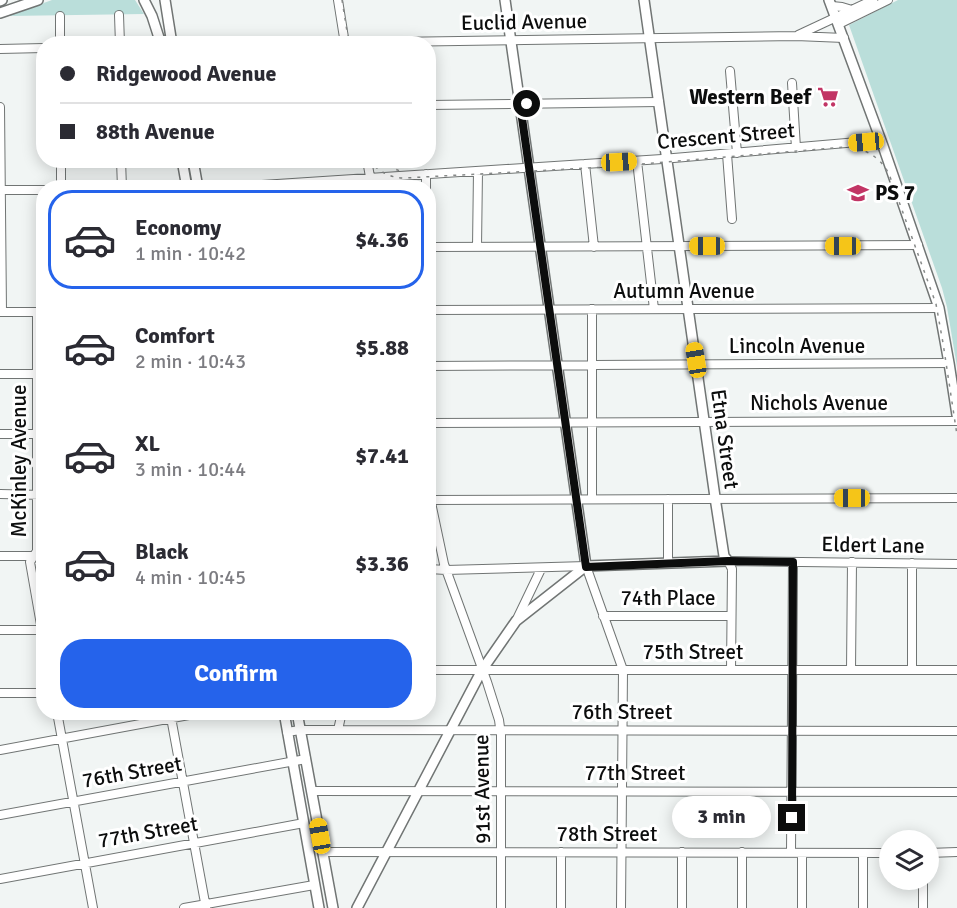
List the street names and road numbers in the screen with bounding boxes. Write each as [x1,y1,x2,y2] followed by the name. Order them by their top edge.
[461,8,587,36] street label: Euclid Avenue
[656,117,796,155] street label: Crescent Street
[613,278,755,304] street label: Autumn Avenue
[729,333,865,359] street label: Lincoln Avenue
[6,385,32,537] street label: McKinley Avenue
[705,387,745,491] street label: Etna Street
[750,390,888,416] street label: Nichols Avenue
[821,531,925,559] street label: Eldert Lane
[620,585,716,611] street label: 74th Place
[643,639,743,665] street label: 75th Street
[572,699,672,725] street label: 76th Street
[468,734,496,844] street label: 91st Avenue
[80,750,184,794] street label: 76th Street
[585,760,685,786] street label: 77th Street
[96,810,200,854] street label: 77th Street
[557,821,657,847] street label: 78th Street

